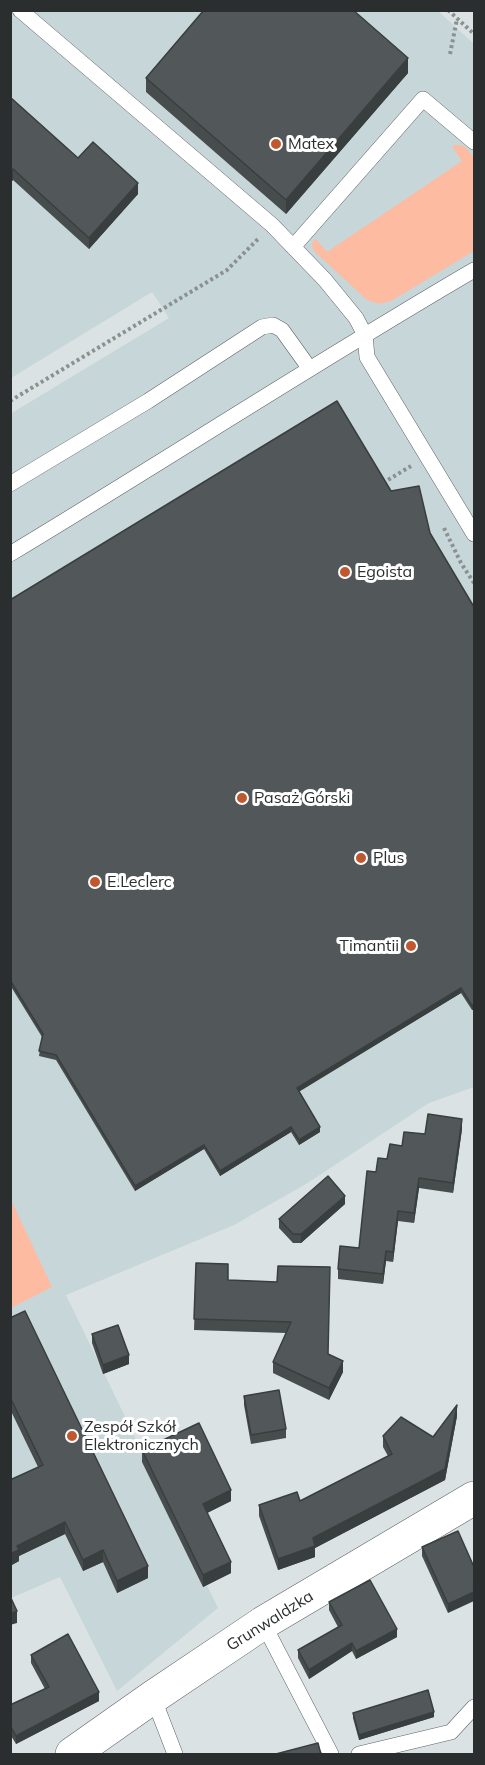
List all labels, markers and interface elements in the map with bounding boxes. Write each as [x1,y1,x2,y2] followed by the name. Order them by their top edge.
[288,134,334,154] place label: Matex
[269,137,283,151] marker: Matex
[357,562,412,582] place label: Egoista
[338,565,352,579] marker: Egoista
[254,788,350,808] place label: Pasaż Górski
[235,791,249,805] marker: Pasaż Górski
[373,848,404,868] place label: Plus
[354,851,368,865] marker: Plus
[107,872,172,892] place label: E.Leclerc
[88,875,102,889] marker: E.Leclerc
[339,936,399,956] place label: Timantii
[404,939,418,953] marker: Timantii
[84,1417,199,1455] place label: Zespół Szkół Elektronicznych
[65,1429,79,1443] marker: Zespół Szkół Elektronicznych
[223,1587,317,1655] street label: Grunwaldzka

